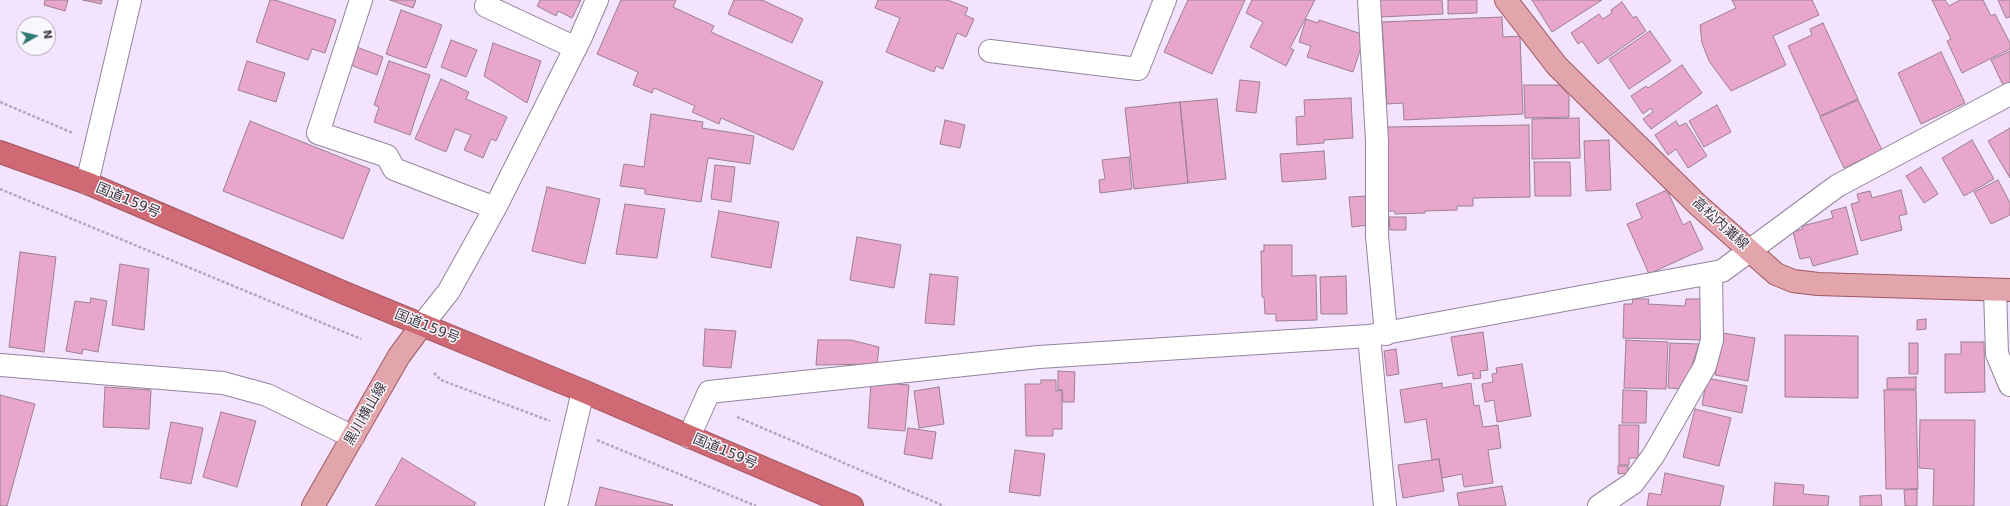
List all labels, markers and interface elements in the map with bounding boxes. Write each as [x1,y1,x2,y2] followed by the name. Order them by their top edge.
[16,16,56,56] north arrow
[40,29,54,40] text: N
[93,180,163,222] street label: 国道159号
[1688,194,1752,254] street label: 高松内灘線
[392,306,462,348] street label: 国道159号
[341,379,391,449] street label: 黒川横山線
[690,431,760,473] street label: 国道159号

